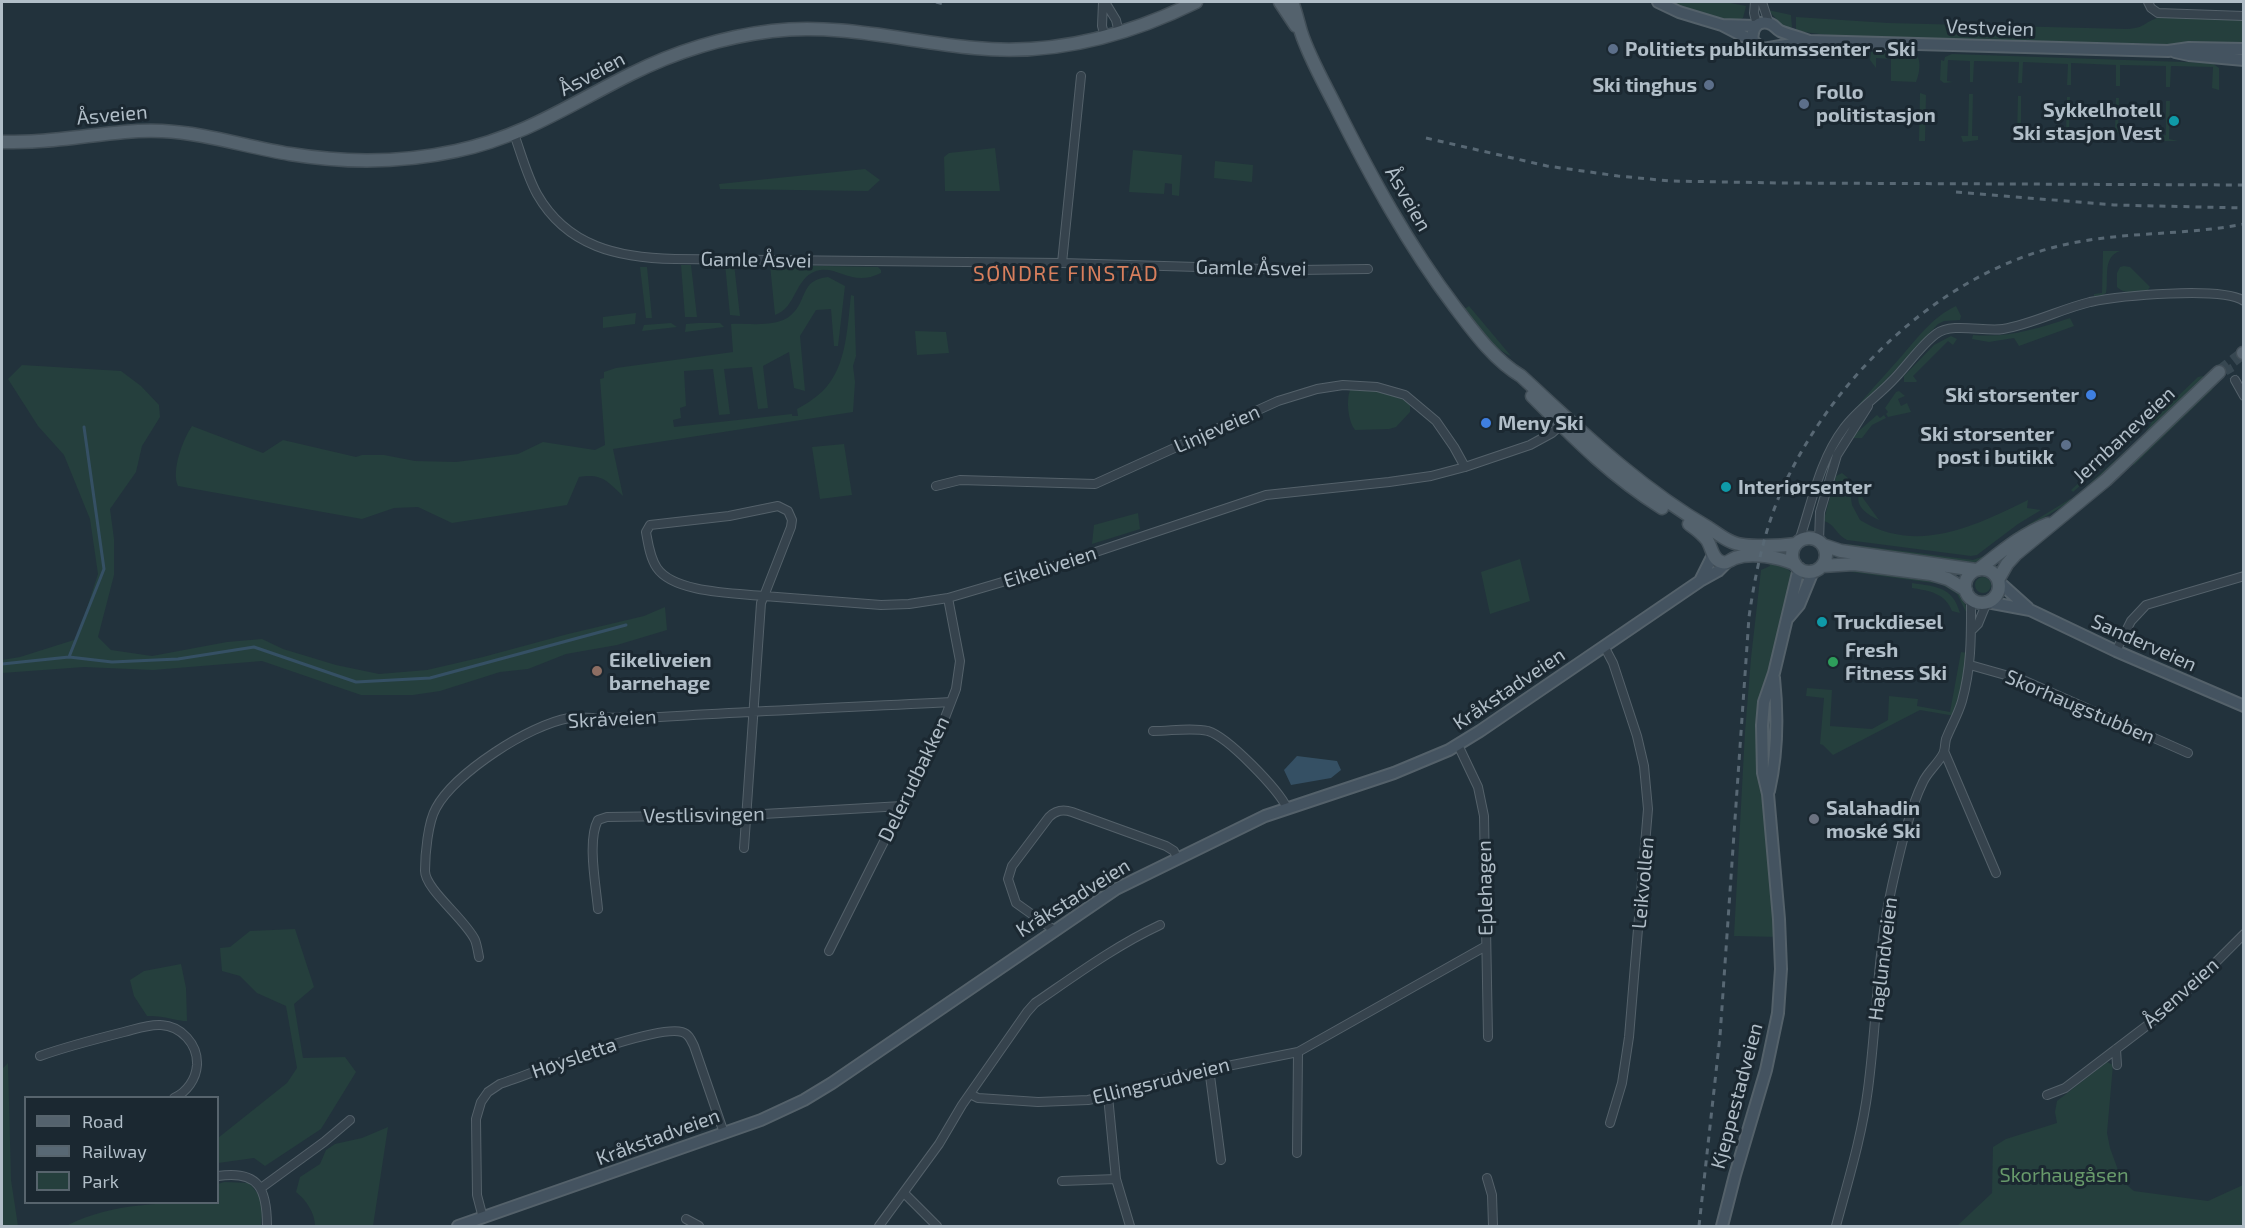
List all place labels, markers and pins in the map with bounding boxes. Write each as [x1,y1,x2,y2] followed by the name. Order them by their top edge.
[1625,37,1916,61] place label: Politiets publikumssenter - Ski
[1606,42,1620,56] marker: Politiets publikumssenter - Ski
[1592,73,1697,97] place label: Ski tinghus
[1702,78,1716,92] marker: Ski tinghus
[1816,80,1936,127] place label: Follo politistasjon
[1797,97,1811,111] marker: Follo politistasjon
[2013,98,2162,145] place label: Sykkelhotell Ski stasjon Vest
[2167,114,2181,128] marker: Sykkelhotell Ski stasjon Vest
[1945,383,2079,407] place label: Ski storsenter
[2084,388,2098,402] marker: Ski storsenter
[1498,411,1584,435] place label: Meny Ski
[1479,416,1493,430] marker: Meny Ski
[1920,422,2054,469] place label: Ski storsenter post i butikk
[2059,438,2073,452] marker: Ski storsenter post i butikk
[1738,475,1872,499] place label: Interiørsenter
[1719,480,1733,494] marker: Interiørsenter
[1834,610,1943,634] place label: Truckdiesel
[1815,615,1829,629] marker: Truckdiesel
[1845,638,1947,685] place label: Fresh Fitness Ski
[609,648,711,695] place label: Eikeliveien barnehage
[1826,655,1840,669] marker: Fresh Fitness Ski
[590,664,604,678] marker: Eikeliveien barnehage
[1826,796,1921,843] place label: Salahadin moské Ski
[1807,812,1821,826] marker: Salahadin moské Ski

